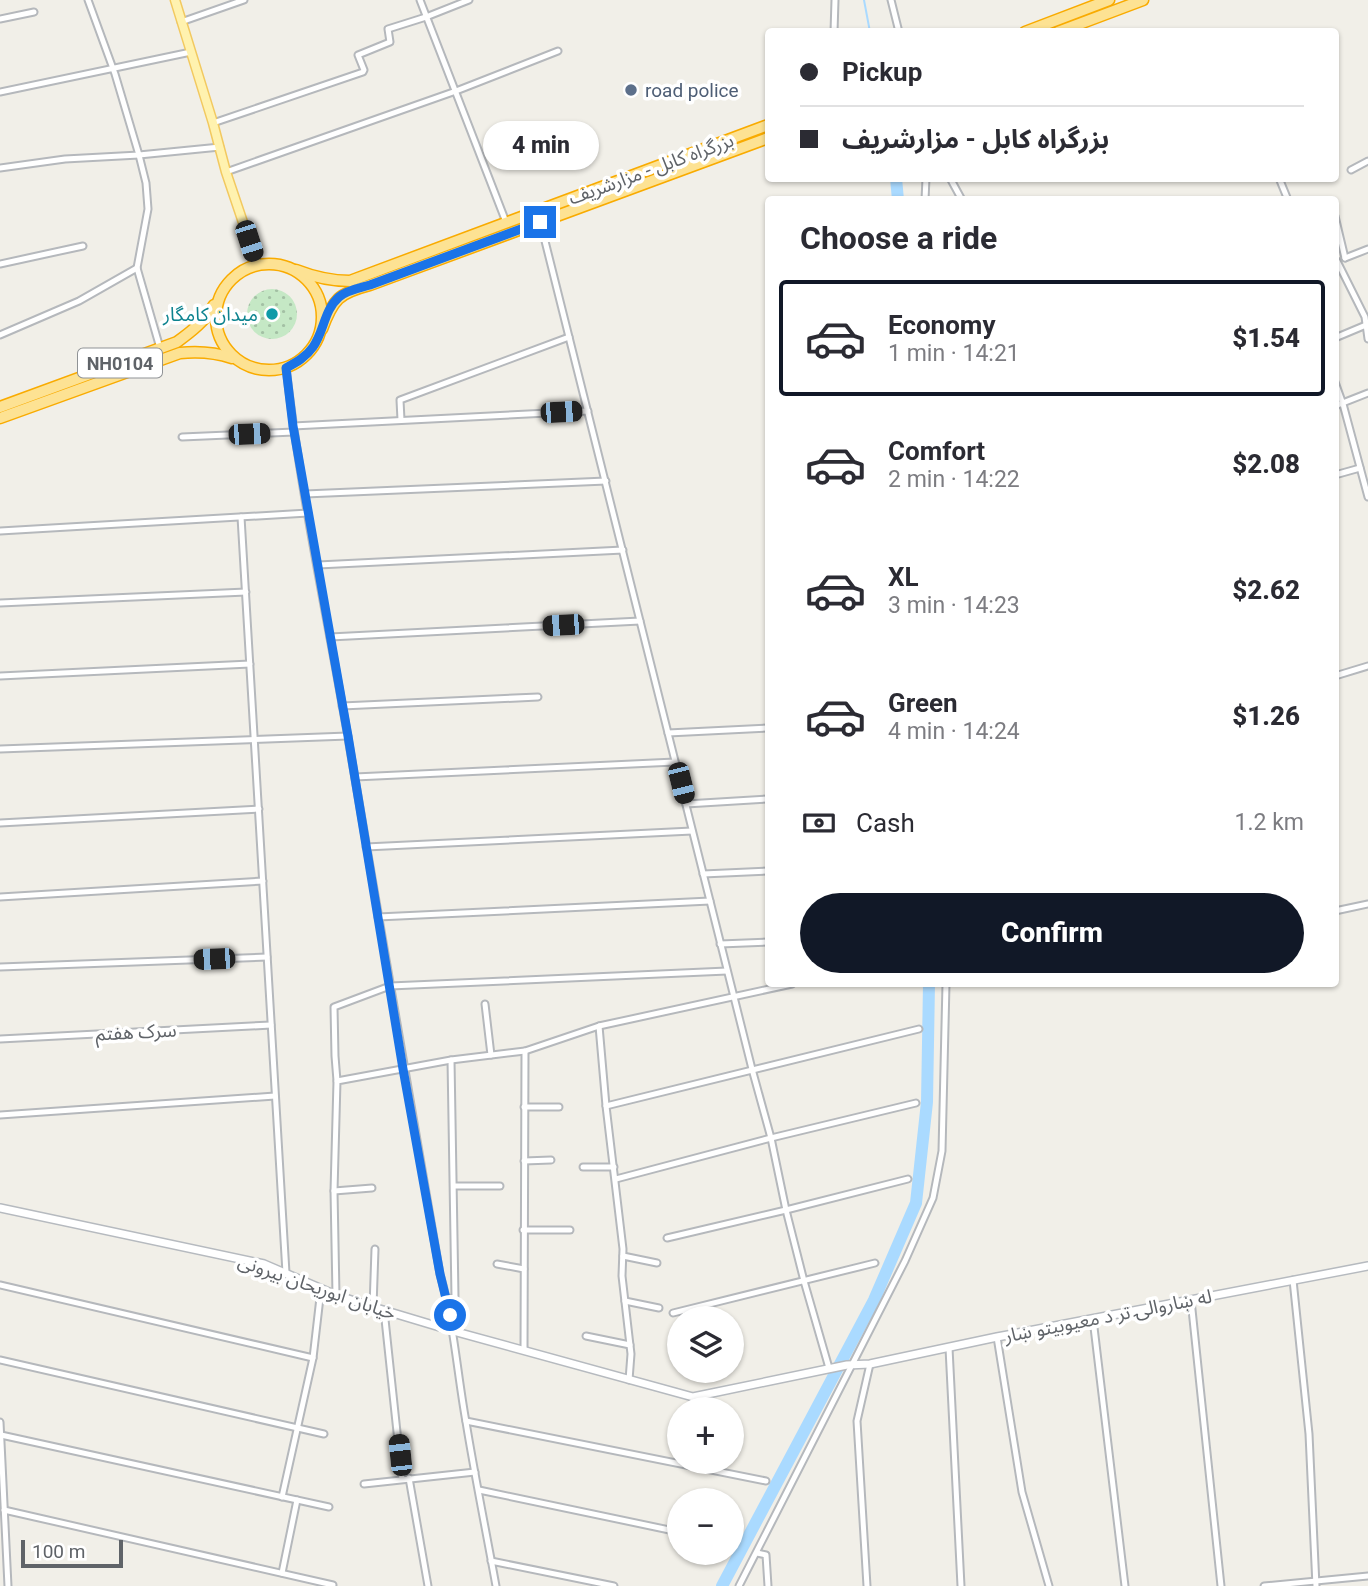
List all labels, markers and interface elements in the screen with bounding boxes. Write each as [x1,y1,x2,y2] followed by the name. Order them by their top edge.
[842,57,922,87] text: Pickup
[645,79,739,102] place label: road police
[623,82,639,98] marker: road police
[482,120,598,170] callout: 4 min
[842,124,1109,154] text: بزرگراه کابل - مزارشریف
[565,128,737,210] street label: بزرگراه کابل - مزارشریف
[512,132,570,159] text: 4 min
[524,206,556,238] route end
[233,218,266,264] car
[800,219,997,257] text: Choose a ride
[162,303,258,326] place label: میدان کامگار
[264,306,280,322] marker: میدان کامگار
[804,307,867,370] icon: car
[888,310,995,340] text: Economy
[1232,323,1300,353] text: $1.54
[888,340,1020,367] text: 1 min · 14:21
[78,348,162,377] road number: NH0104
[540,400,583,424] car
[228,423,271,445] car
[804,433,867,496] icon: car
[888,436,985,466] text: Comfort
[1232,449,1300,479] text: $2.08
[888,466,1020,493] text: 2 min · 14:22
[804,559,867,622] icon: car
[888,562,919,592] text: XL
[1232,575,1300,605] text: $2.62
[888,592,1020,619] text: 3 min · 14:23
[542,613,585,637] car
[804,685,867,748] icon: car
[888,688,958,718] text: Green
[1232,701,1300,731] text: $1.26
[888,718,1020,745] text: 4 min · 14:24
[666,760,697,806] car
[800,804,838,842] icon: cash
[856,808,915,838] text: Cash
[1235,809,1304,836] text: 1.2 km
[800,893,1304,973] button: Confirm
[193,948,236,970] car
[95,1018,177,1049] street label: سرک هفتم
[235,1249,399,1325] street label: خیابان ابوریحان بیرونی
[1001,1285,1214,1348] street label: له ښاروالۍ تر د معیوبیتو ښار
[434,1299,466,1331] route start
[667,1306,744,1565] map controls
[667,1306,744,1383] button: layers
[667,1397,744,1474] button: +
[388,1433,413,1477] car
[667,1488,744,1565] button: −
[21,1537,122,1569] scale bar
[32,1540,85,1563] text: 100 m

